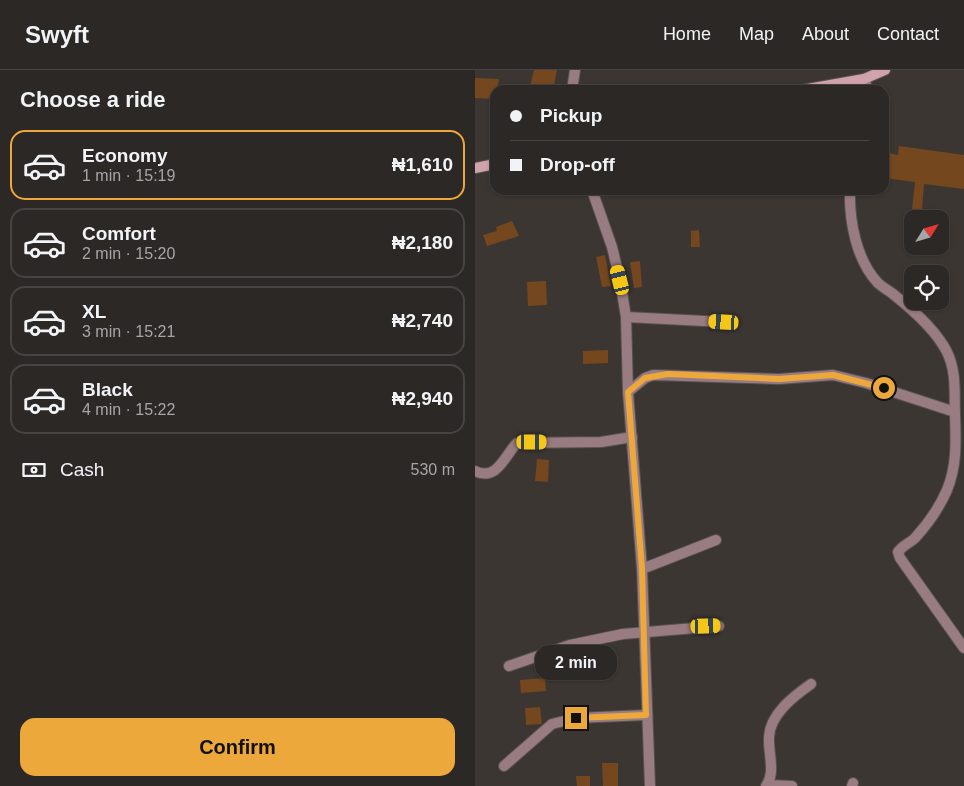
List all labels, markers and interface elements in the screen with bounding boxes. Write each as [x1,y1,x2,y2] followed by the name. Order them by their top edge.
[25,21,89,48] text: Swyft
[663,24,711,44] text: Home
[739,24,774,44] text: Map
[802,24,849,44] text: About
[877,24,939,44] text: Contact
[20,87,165,112] text: Choose a ride
[540,105,602,126] text: Pickup
[22,143,67,188] icon: car
[82,145,168,166] text: Economy
[392,154,453,175] text: ₦1,610
[540,154,615,175] text: Drop-off
[82,167,175,184] text: 1 min · 15:19
[904,210,949,255] north arrow
[904,210,949,310] map controls
[22,221,67,266] icon: car
[82,223,156,244] text: Comfort
[392,232,453,253] text: ₦2,180
[82,245,175,262] text: 2 min · 15:20
[609,264,630,296] car
[904,265,949,310] button: locate
[22,299,67,344] icon: car
[82,301,106,322] text: XL
[392,310,453,331] text: ₦2,740
[708,314,739,330] car
[82,323,175,340] text: 3 min · 15:21
[22,377,67,422] icon: car
[873,377,895,399] route start
[82,379,133,400] text: Black
[392,388,453,409] text: ₦2,940
[82,401,175,418] text: 4 min · 15:22
[517,435,547,450] car
[20,456,48,484] icon: cash
[60,459,104,480] text: Cash
[411,461,455,478] text: 530 m
[690,618,721,634] car
[535,646,617,680] callout: 2 min
[555,654,597,671] text: 2 min
[565,707,587,729] route end
[20,718,455,776] button: Confirm

